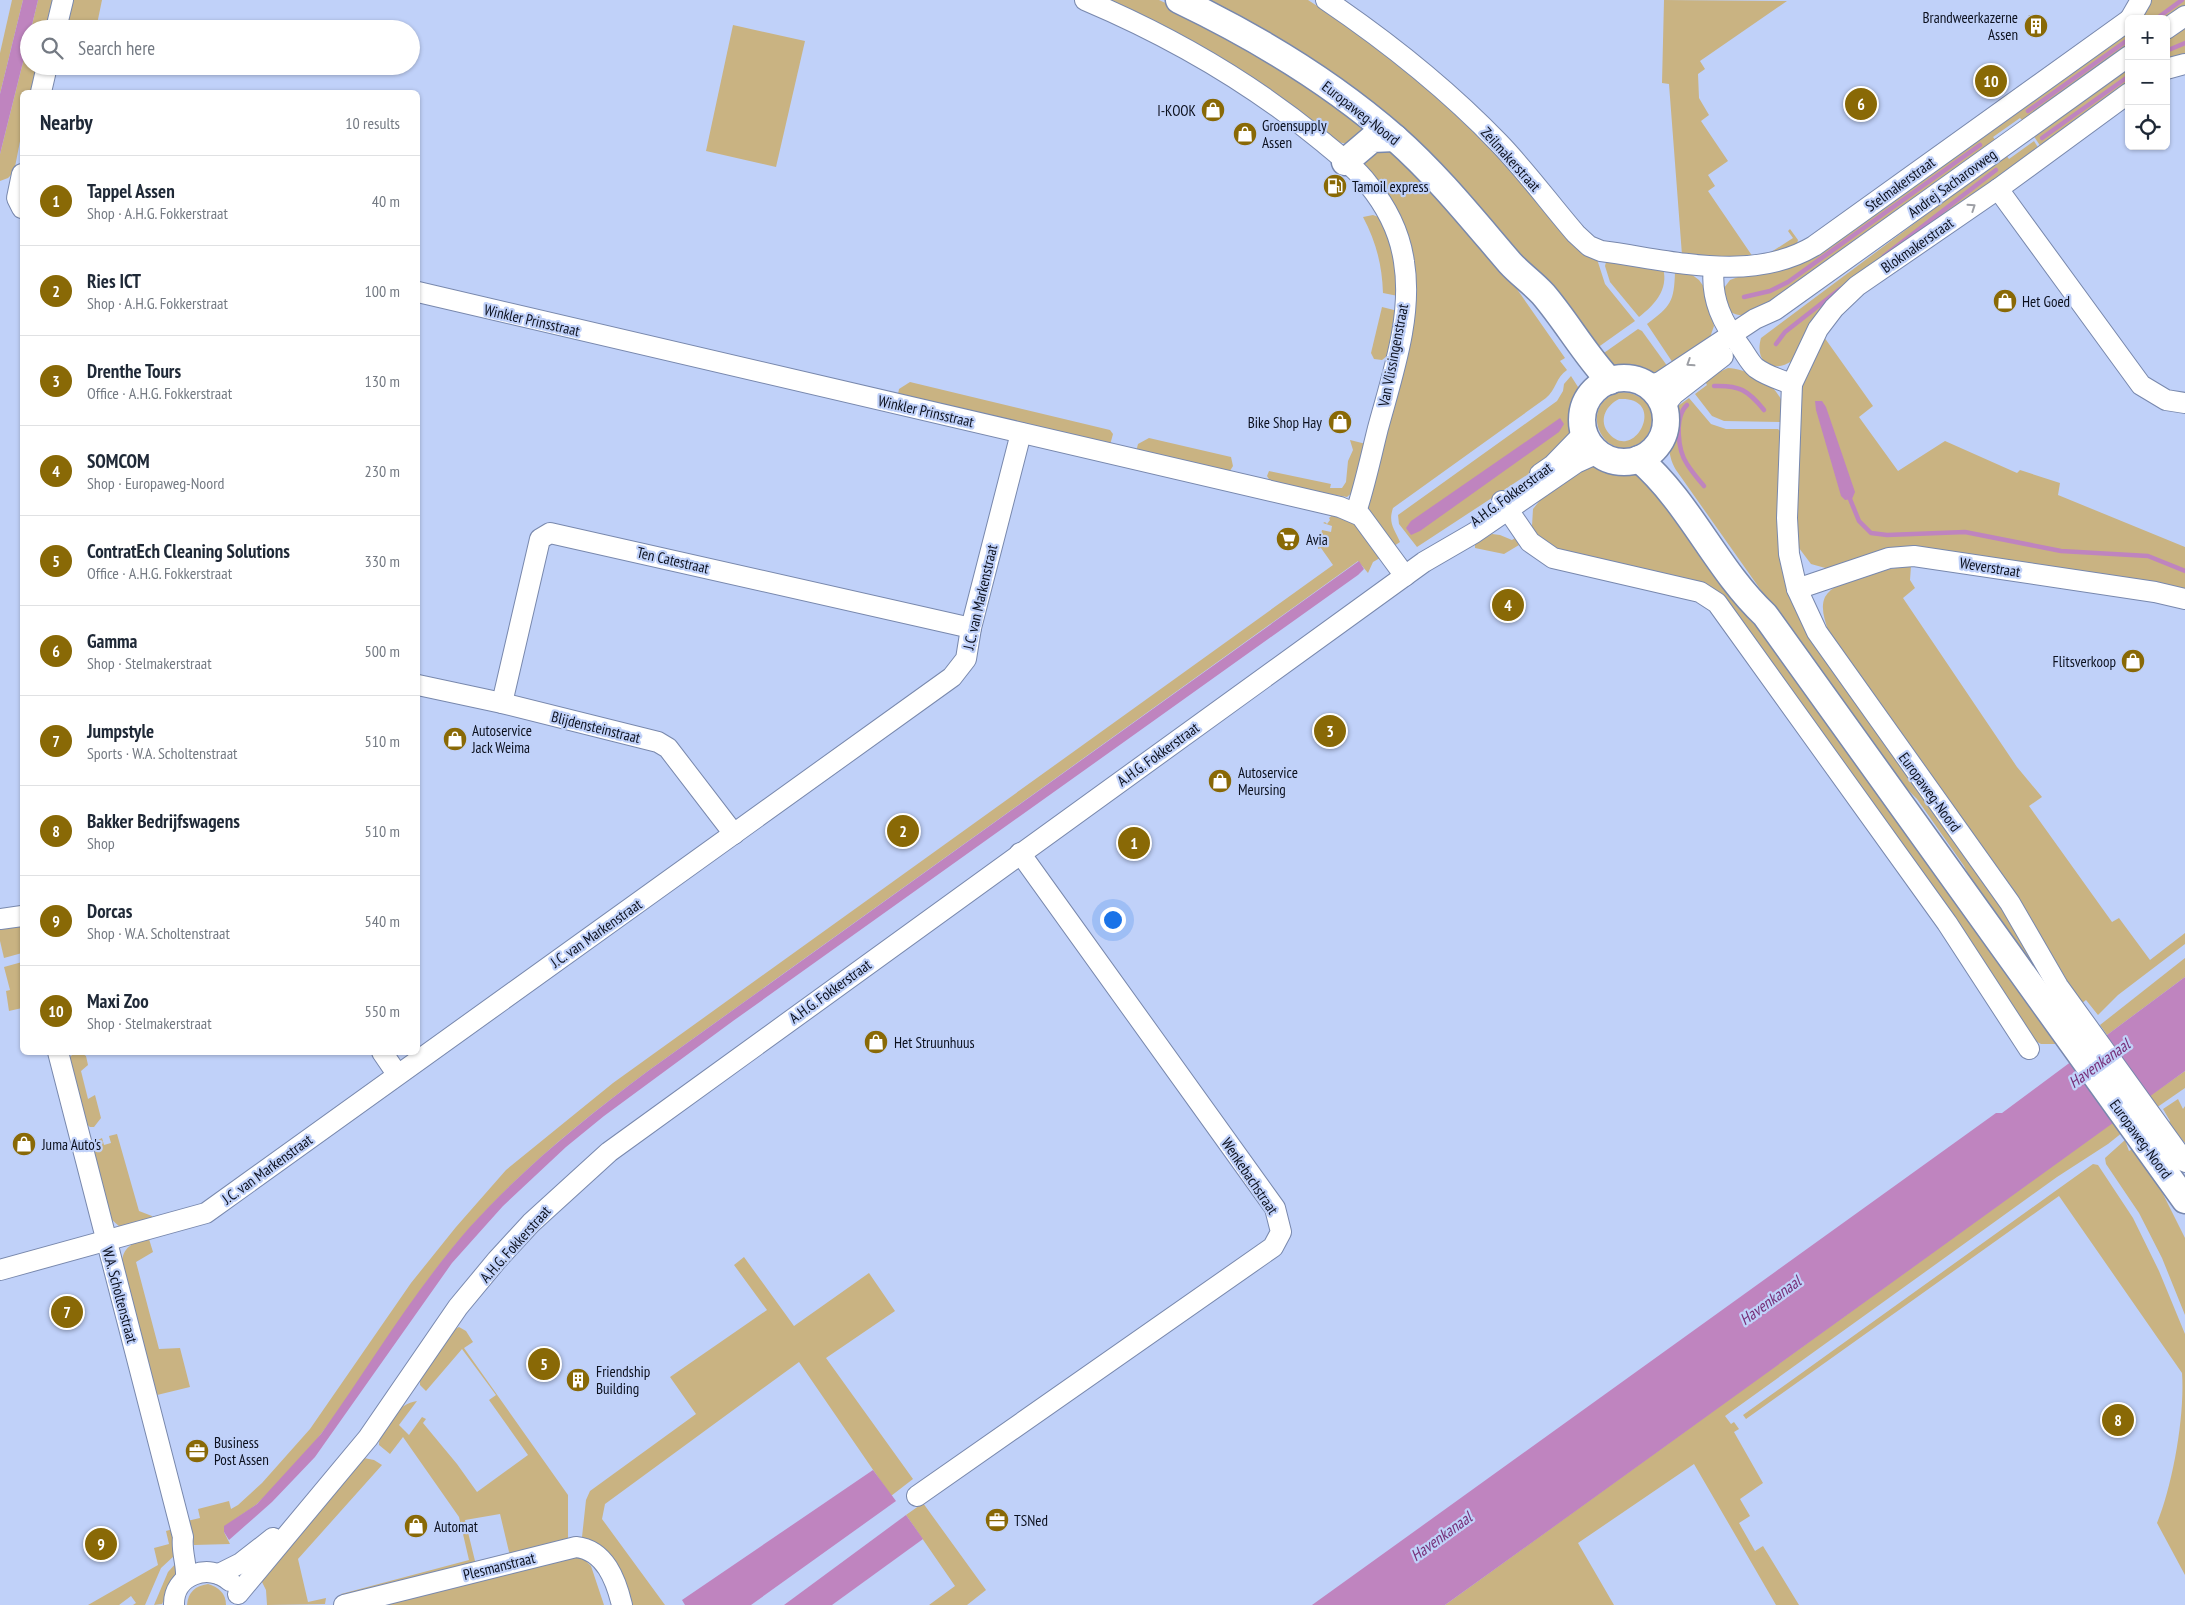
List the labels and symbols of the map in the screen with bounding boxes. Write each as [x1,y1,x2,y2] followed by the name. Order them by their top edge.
[1923,8,2018,44] place label: Brandweerkazerne Assen
[2023,13,2049,39] building icon: Brandweerkazerne Assen
[1975,62,2007,100] pin: 10
[1318,77,1404,149] street label: Europaweg-Noord
[1845,85,1877,123] pin: 6
[1200,97,1226,123] shop icon: I-KOOK
[1157,101,1197,120] place label: I-KOOK
[1262,116,1327,152] place label: Groensupply Assen
[1232,121,1258,147] shop icon: Groensupply Assen
[1477,123,1545,195] street label: Zeilmakerstraat
[1904,144,2000,222] street label: Andrej Sacharovweg
[1862,152,1938,216] street label: Stelmakerstraat
[1322,173,1348,199] fuel station icon: Tamoil express
[1352,177,1429,196] place label: Tamoil express
[1967,203,1976,213] one-way arrow
[1877,213,1957,277] street label: Blokmakerstraat
[1992,288,2018,314] shop icon: Het Goed
[2022,292,2070,311] place label: Het Goed
[482,300,582,340] street label: Winkler Prinsstraat
[1374,302,1412,409] street label: Van Vlissingenstraat
[1686,357,1695,366] one-way arrow
[876,391,976,431] street label: Winkler Prinsstraat
[1327,409,1353,435] shop icon: Bike Shop Hay
[1248,413,1322,432] place label: Bike Shop Hay
[1466,458,1556,530] street label: A.H.G. Fokkerstraat
[1275,526,1301,552] supermarket icon: Avia
[1306,530,1328,549] place label: Avia
[635,542,711,578] street label: Ten Catestraat
[958,543,1001,652] street label: J.C. van Markenstraat
[1958,553,2022,581] street label: Weverstraat
[1492,586,1524,624] pin: 4
[2120,648,2146,674] shop icon: Flitsverkoop
[2053,652,2116,671] place label: Flitsverkoop
[550,707,642,747] street label: Blijdensteinstraat
[1314,712,1346,750] pin: 3
[1113,718,1203,790] street label: A.H.G. Fokkerstraat
[471,721,532,757] place label: Autoservice Jack Weima
[442,726,468,752] shop icon: Autoservice Jack Weima
[1895,749,1965,835] street label: Europaweg-Noord
[1238,763,1298,799] place label: Autoservice Meursing
[1207,768,1233,794] shop icon: Autoservice Meursing
[887,812,919,850] pin: 2
[1118,824,1150,862] pin: 1
[546,895,645,972] street label: J.C. van Markenstraat
[1100,907,1126,933] your location
[785,955,875,1027] street label: A.H.G. Fokkerstraat
[863,1029,889,1055] shop icon: Het Struunhuus
[894,1033,975,1052] place label: Het Struunhuus
[2064,1033,2135,1092] water label: Havenkanaal
[2106,1096,2176,1182] street label: Europaweg-Noord
[217,1130,316,1209] street label: J.C. van Markenstraat
[11,1131,37,1157] shop icon: Juma Auto's
[1217,1134,1283,1218] street label: Wenkebachstraat
[41,1135,101,1154] place label: Juma Auto's
[476,1202,554,1286] street label: A.H.G. Fokkerstraat
[98,1245,142,1345] street label: W.A. Scholtenstraat
[1735,1270,1806,1329] water label: Havenkanaal
[51,1293,83,1331] pin: 7
[528,1345,560,1383] pin: 5
[596,1362,650,1398] place label: Friendship Building
[565,1367,591,1393] building icon: Friendship Building
[2102,1401,2134,1439] pin: 8
[214,1433,269,1469] place label: Business Post Assen
[184,1438,210,1464] office icon: Business Post Assen
[1406,1506,1477,1565] water label: Havenkanaal
[984,1507,1010,1533] office icon: TSNed
[1014,1511,1048,1530] place label: TSNed
[403,1513,429,1539] shop icon: Automat
[434,1517,478,1536] place label: Automat
[85,1525,117,1563] pin: 9
[461,1548,537,1584] street label: Plesmanstraat

